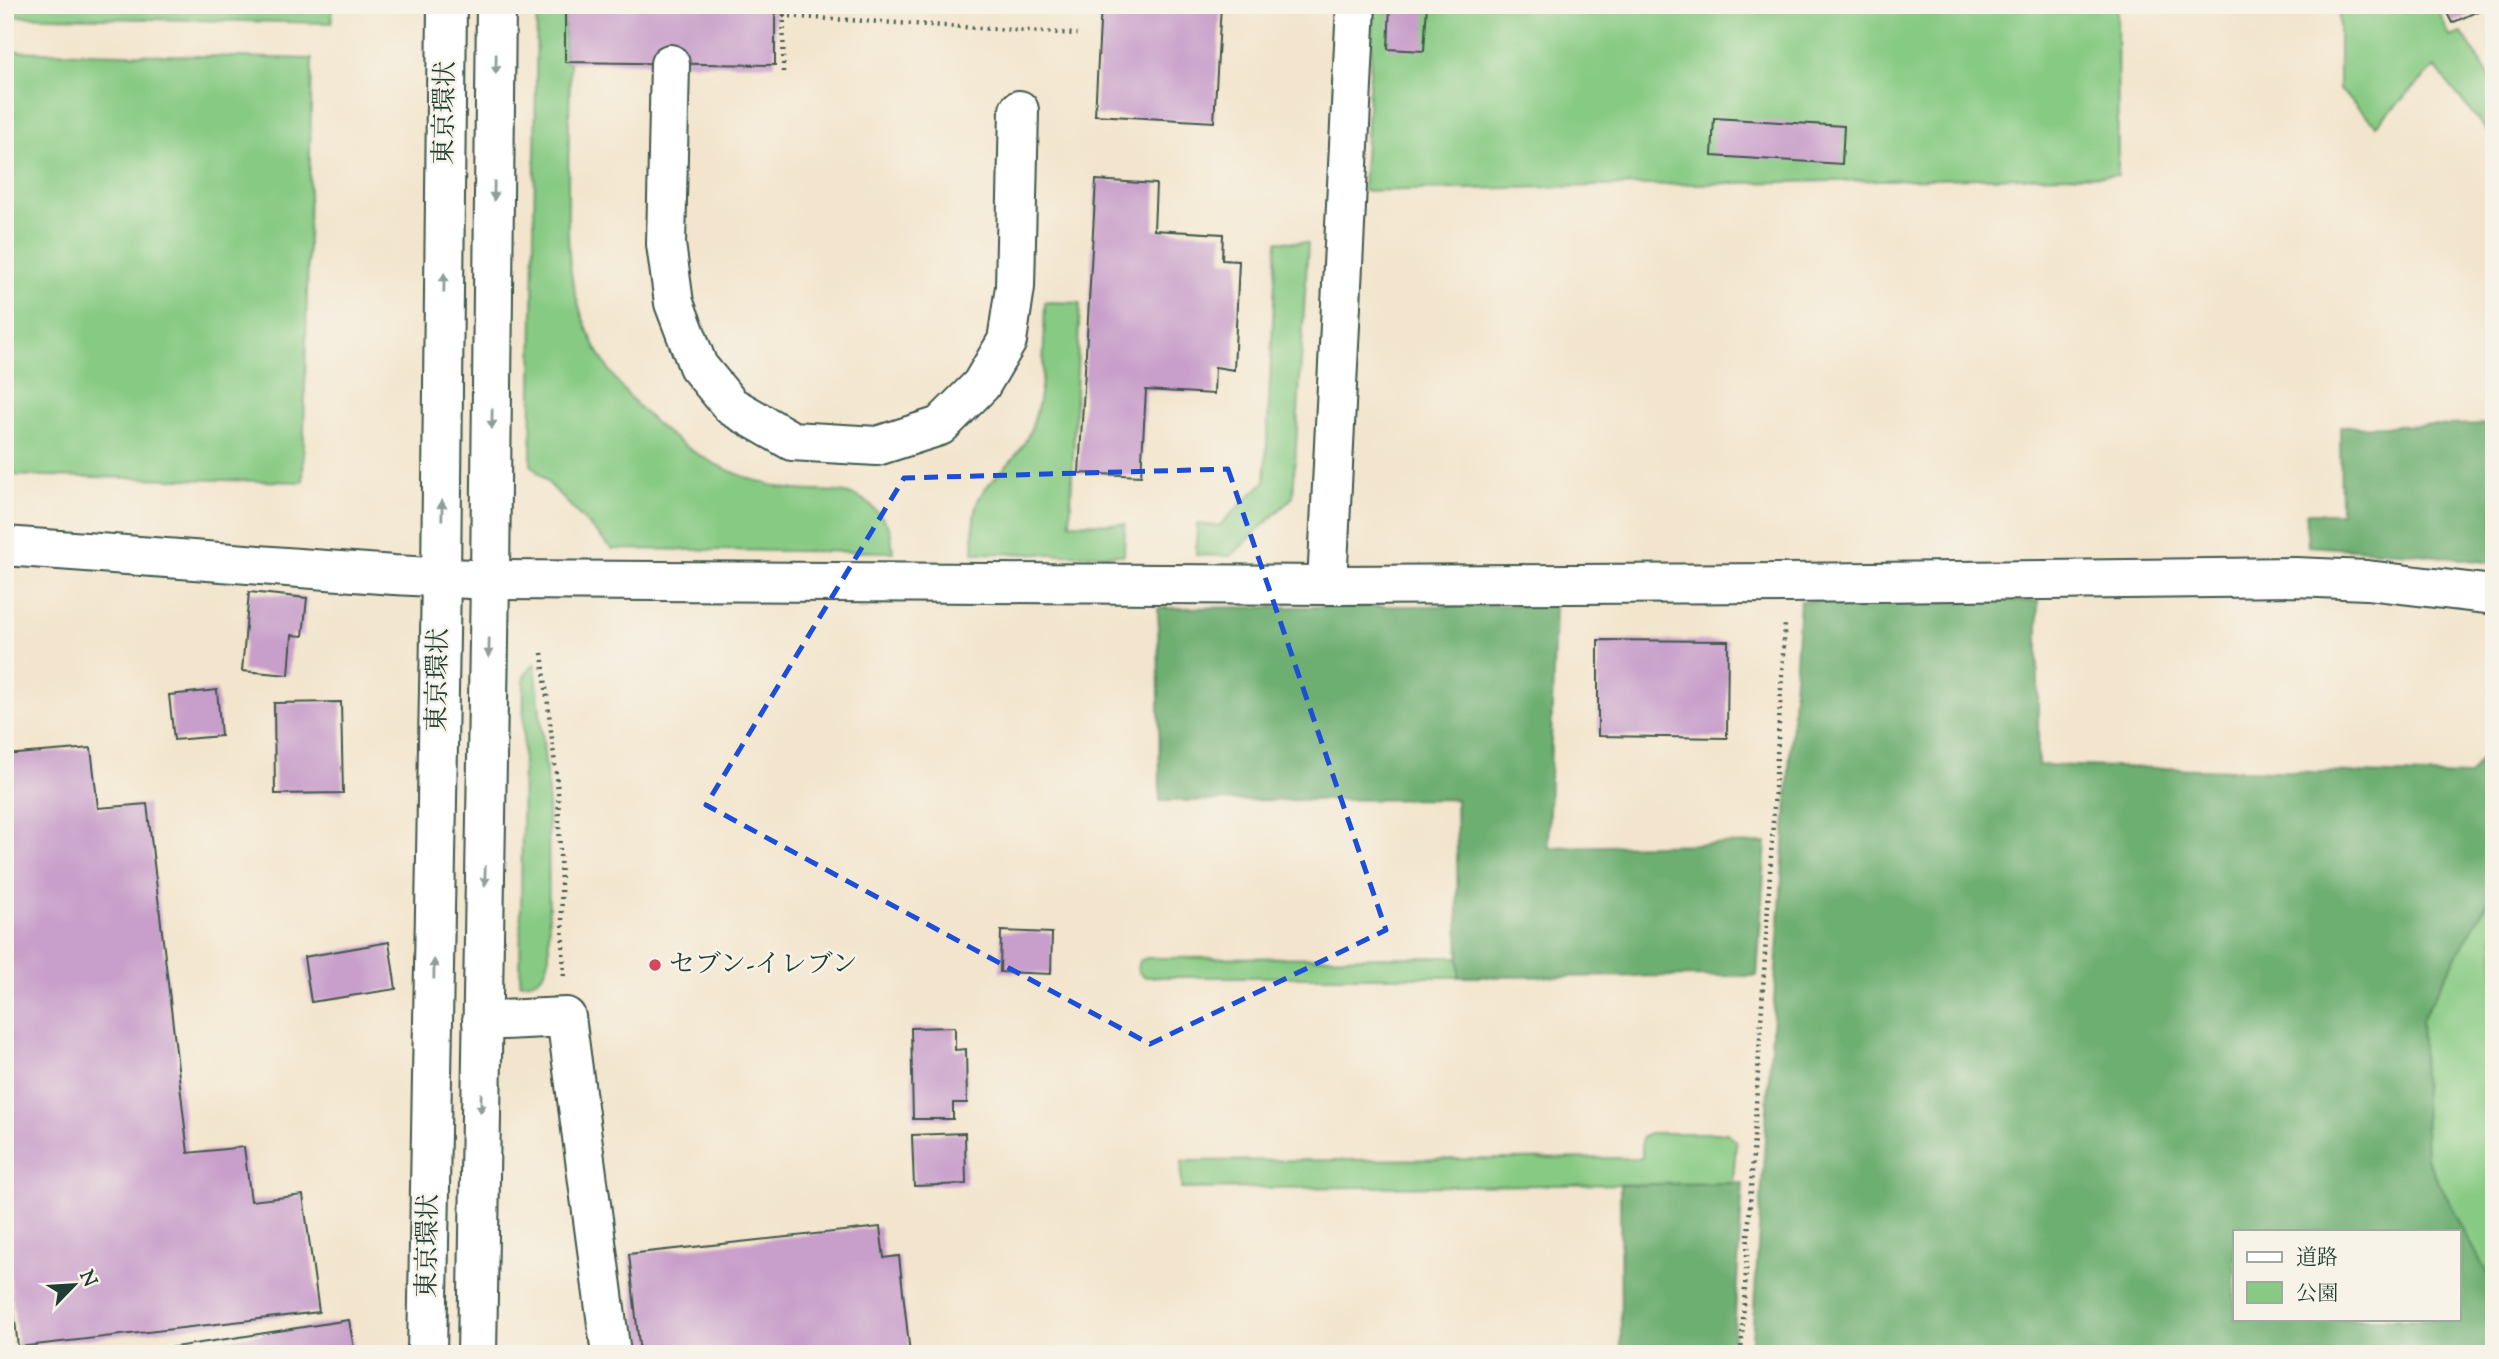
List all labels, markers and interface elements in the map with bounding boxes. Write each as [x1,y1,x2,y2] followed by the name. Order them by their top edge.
[490,54,502,76] one-way arrow
[427,61,465,165] street label: 東京環状
[488,181,500,203] one-way arrow
[438,272,450,294] one-way arrow
[486,408,497,430] one-way arrow
[436,499,447,521] one-way arrow
[420,628,458,732] street label: 東京環状
[483,638,495,660] one-way arrow
[479,865,490,887] one-way arrow
[669,947,858,984] place label: セブン-イレブン
[428,957,440,979] one-way arrow
[647,957,663,973] marker: セブン-イレブン
[475,1092,486,1114] one-way arrow
[410,1194,448,1298] street label: 東京環状
[2233,1230,2460,1320] legend
[2296,1244,2338,1274] text: 道路
[38,1250,108,1320] north arrow
[72,1266,103,1291] text: N
[2296,1280,2338,1310] text: 公園

